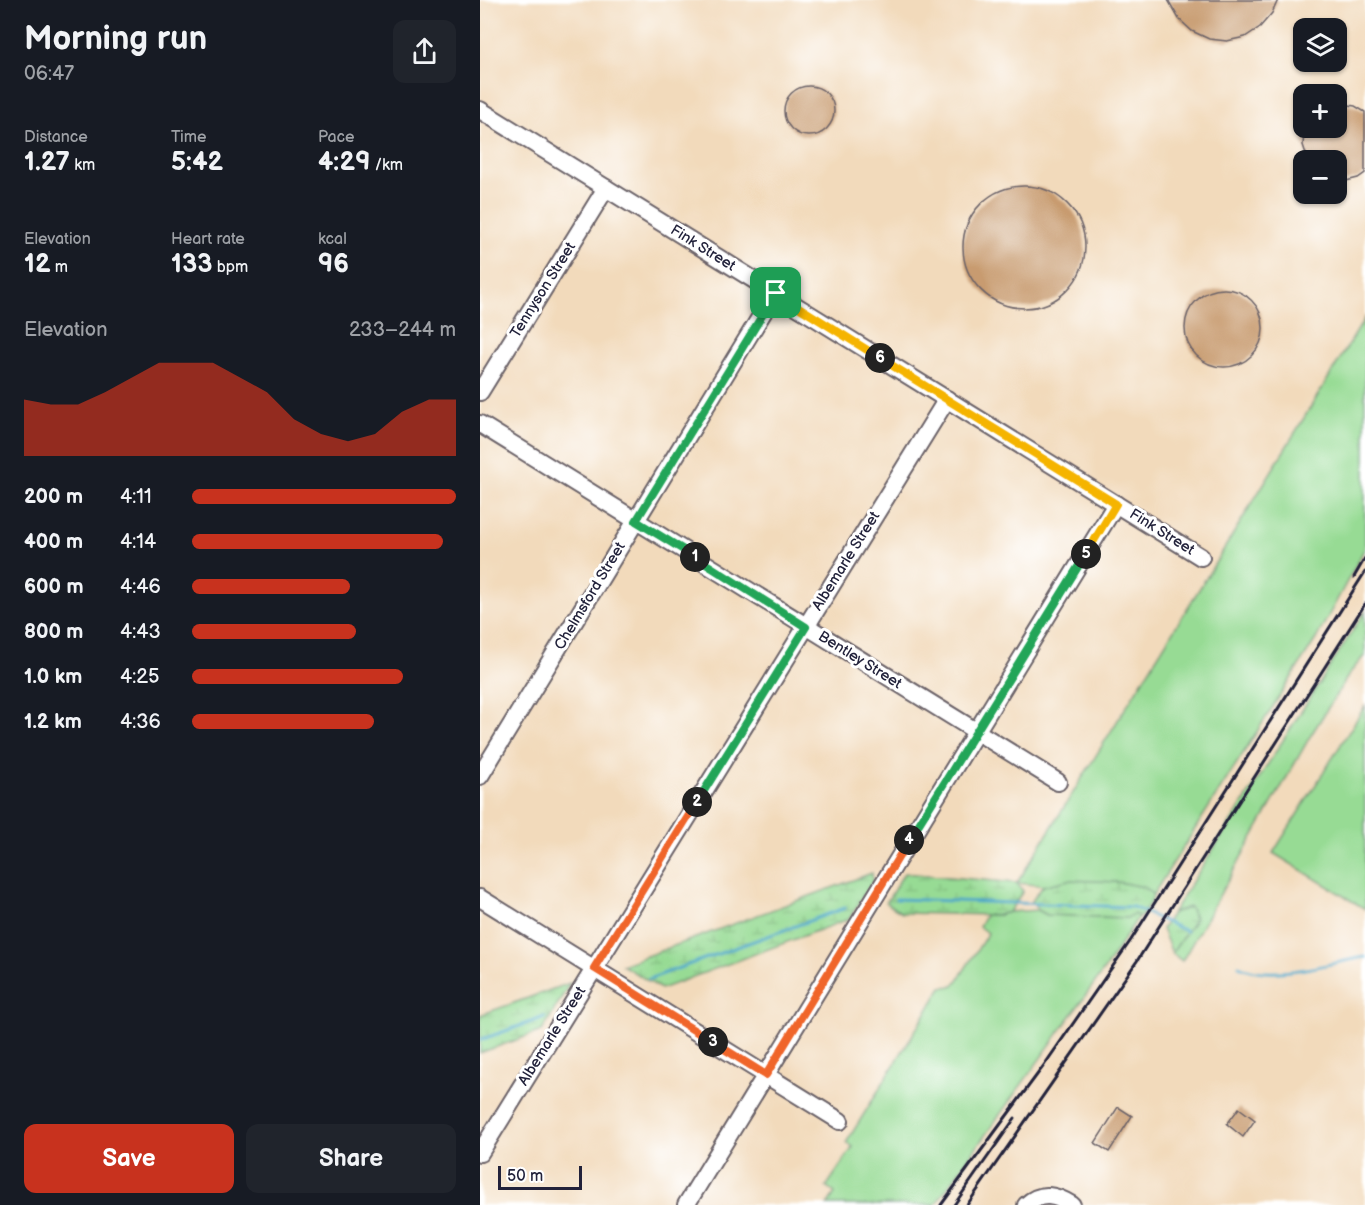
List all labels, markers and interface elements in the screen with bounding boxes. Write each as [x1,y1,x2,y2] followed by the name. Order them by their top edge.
[1293,18,1347,204] map controls
[1293,18,1347,72] button: layers
[24,19,207,59] text: Morning run
[393,20,456,83] button: share
[24,62,74,86] text: 06:47
[1293,84,1347,138] button: +
[24,128,88,147] text: Distance
[171,128,206,147] text: Time
[318,128,354,147] text: Pace
[24,147,70,178] text: 1.27
[171,147,223,178] text: 5:42
[318,147,370,178] text: 4:29
[1293,150,1347,204] button: −
[70,156,95,175] text: km
[370,156,403,175] text: /km
[667,221,739,276] street label: Fink Street
[24,230,91,249] text: Elevation
[171,230,245,249] text: Heart rate
[318,230,347,249] text: kcal
[506,238,580,341] street label: Tennyson Street
[24,249,51,280] text: 12
[171,249,212,280] text: 133
[318,249,349,280] text: 96
[51,258,68,277] text: m
[212,258,248,277] text: bpm
[750,267,801,318] pin
[759,276,792,309] icon: arrive
[24,318,107,342] text: Elevation
[349,318,456,342] text: 233–244 m
[865,343,895,373] pin: 6
[875,348,885,367] text: 6
[24,485,83,509] text: 200 m
[120,485,152,509] text: 4:11
[1126,505,1198,560] street label: Fink Street
[808,508,884,614] street label: Albemarle Street
[24,530,83,554] text: 400 m
[120,530,156,554] text: 4:14
[550,538,630,653] street label: Chelmsford Street
[1071,539,1101,569] pin: 5
[680,542,710,572] pin: 1
[1081,544,1091,563] text: 5
[692,547,698,566] text: 1
[24,575,84,599] text: 600 m
[120,575,161,599] text: 4:46
[24,620,83,644] text: 800 m
[120,620,161,644] text: 4:43
[815,627,906,693] street label: Bentley Street
[24,665,82,689] text: 1.0 km
[120,665,160,689] text: 4:25
[24,710,82,734] text: 1.2 km
[120,710,161,734] text: 4:36
[682,787,712,817] pin: 2
[692,792,702,811] text: 2
[894,825,924,855] pin: 4
[904,830,914,849] text: 4
[514,983,590,1089] street label: Albemarle Street
[698,1027,728,1057] pin: 3
[708,1032,718,1051] text: 3
[24,1124,234,1193] button: Save
[246,1124,456,1193] button: Share
[498,1163,582,1190] scale bar
[507,1167,543,1186] text: 50 m

